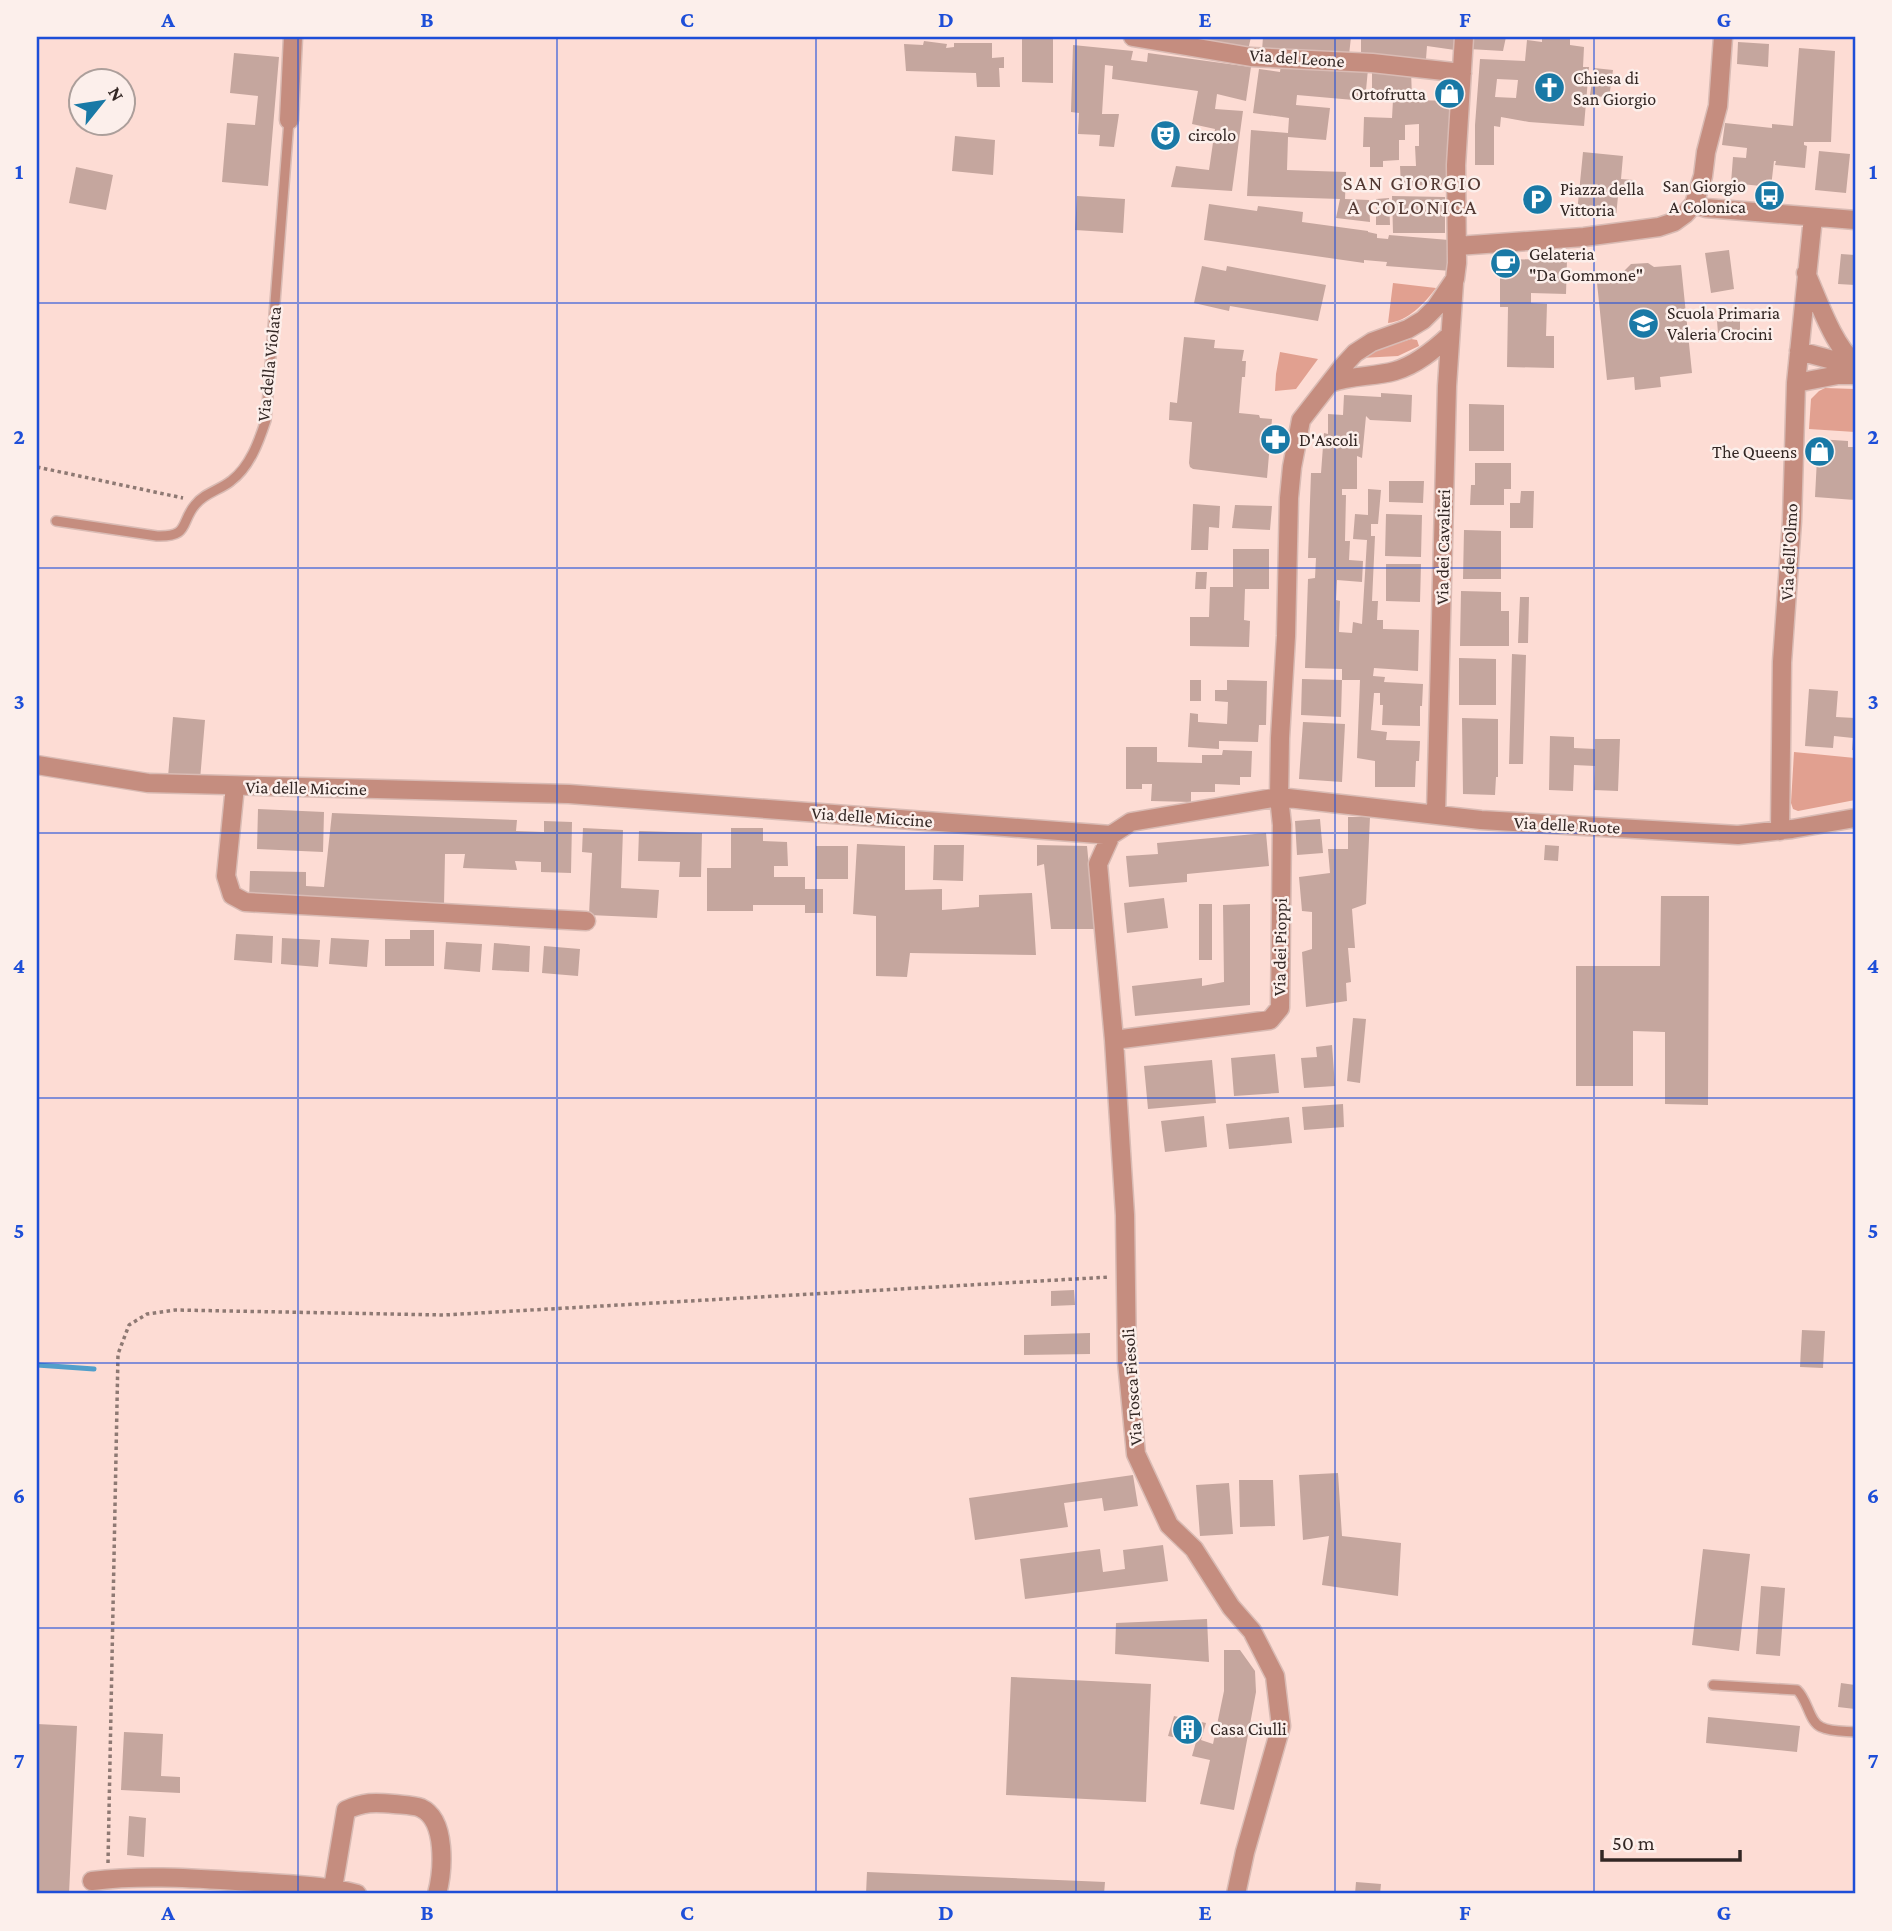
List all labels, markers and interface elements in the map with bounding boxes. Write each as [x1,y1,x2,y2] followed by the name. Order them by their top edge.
[160,6,175,32] text: A
[420,6,434,32] text: B
[680,6,694,32] text: C
[938,6,954,32] text: D
[1198,6,1212,32] text: E
[1459,6,1471,32] text: F
[1717,6,1732,32] text: G
[1249,45,1345,71] street label: Via del Leone
[66,66,136,136] north arrow
[1573,68,1656,109] place label: Chiesa di San Giorgio
[1533,71,1567,105] church icon: Chiesa di San Giorgio
[1432,77,1466,111] shop icon: Ortofrutta
[104,83,129,105] text: N
[1351,84,1426,104] place label: Ortofrutta
[1148,118,1182,152] theatre icon: circolo
[1188,125,1236,145] place label: circolo
[15,158,24,184] text: 1
[1869,158,1878,184] text: 1
[1343,171,1483,219] district label: SAN GIORGIO A COLONICA
[1663,176,1746,217] place label: San Giorgio A Colonica
[1560,179,1644,220] place label: Piazza della Vittoria
[1752,179,1786,213] bus stop icon: San Giorgio A Colonica
[1520,182,1554,216] parking icon: Piazza della Vittoria
[1529,244,1643,285] place label: Gelateria "Da Gommone"
[1489,247,1523,281] cafe icon: Gelateria "Da Gommone"
[1667,303,1780,344] place label: Scuola Primaria Valeria Crocini
[253,305,285,423] street label: Via della Violata
[1627,306,1661,340] school or university icon: Scuola Primaria Valeria Crocini
[13,423,25,449] text: 2
[1259,423,1293,457] pharmacy icon: D'Ascoli
[1867,423,1879,449] text: 2
[1299,430,1358,450] place label: D'Ascoli
[1803,435,1837,469] shop icon: The Queens
[1712,442,1797,462] place label: The Queens
[1432,489,1454,605] street label: Via dei Cavalieri
[1776,503,1802,601] street label: Via dell'Olmo
[13,688,25,714] text: 3
[1867,688,1879,714] text: 3
[245,777,367,799] street label: Via delle Miccine
[811,803,933,831] street label: Via delle Miccine
[1513,812,1621,838] street label: Via delle Ruote
[1269,897,1291,996] street label: Via dei Pioppi
[13,952,25,978] text: 4
[1867,952,1879,978] text: 4
[13,1217,25,1243] text: 5
[1867,1217,1879,1243] text: 5
[1118,1327,1146,1446] street label: Via Tosca Fiesoli
[13,1482,25,1508] text: 6
[1867,1482,1879,1508] text: 6
[1170,1712,1204,1746] building icon: Casa Ciulli
[1210,1719,1287,1739] place label: Casa Ciulli
[13,1747,25,1773] text: 7
[1867,1747,1879,1773] text: 7
[1602,1819,1740,1863] scale bar
[1612,1831,1655,1855] text: 50 m
[160,1899,175,1925] text: A
[420,1899,434,1925] text: B
[680,1899,694,1925] text: C
[938,1899,954,1925] text: D
[1198,1899,1212,1925] text: E
[1459,1899,1471,1925] text: F
[1717,1899,1732,1925] text: G

